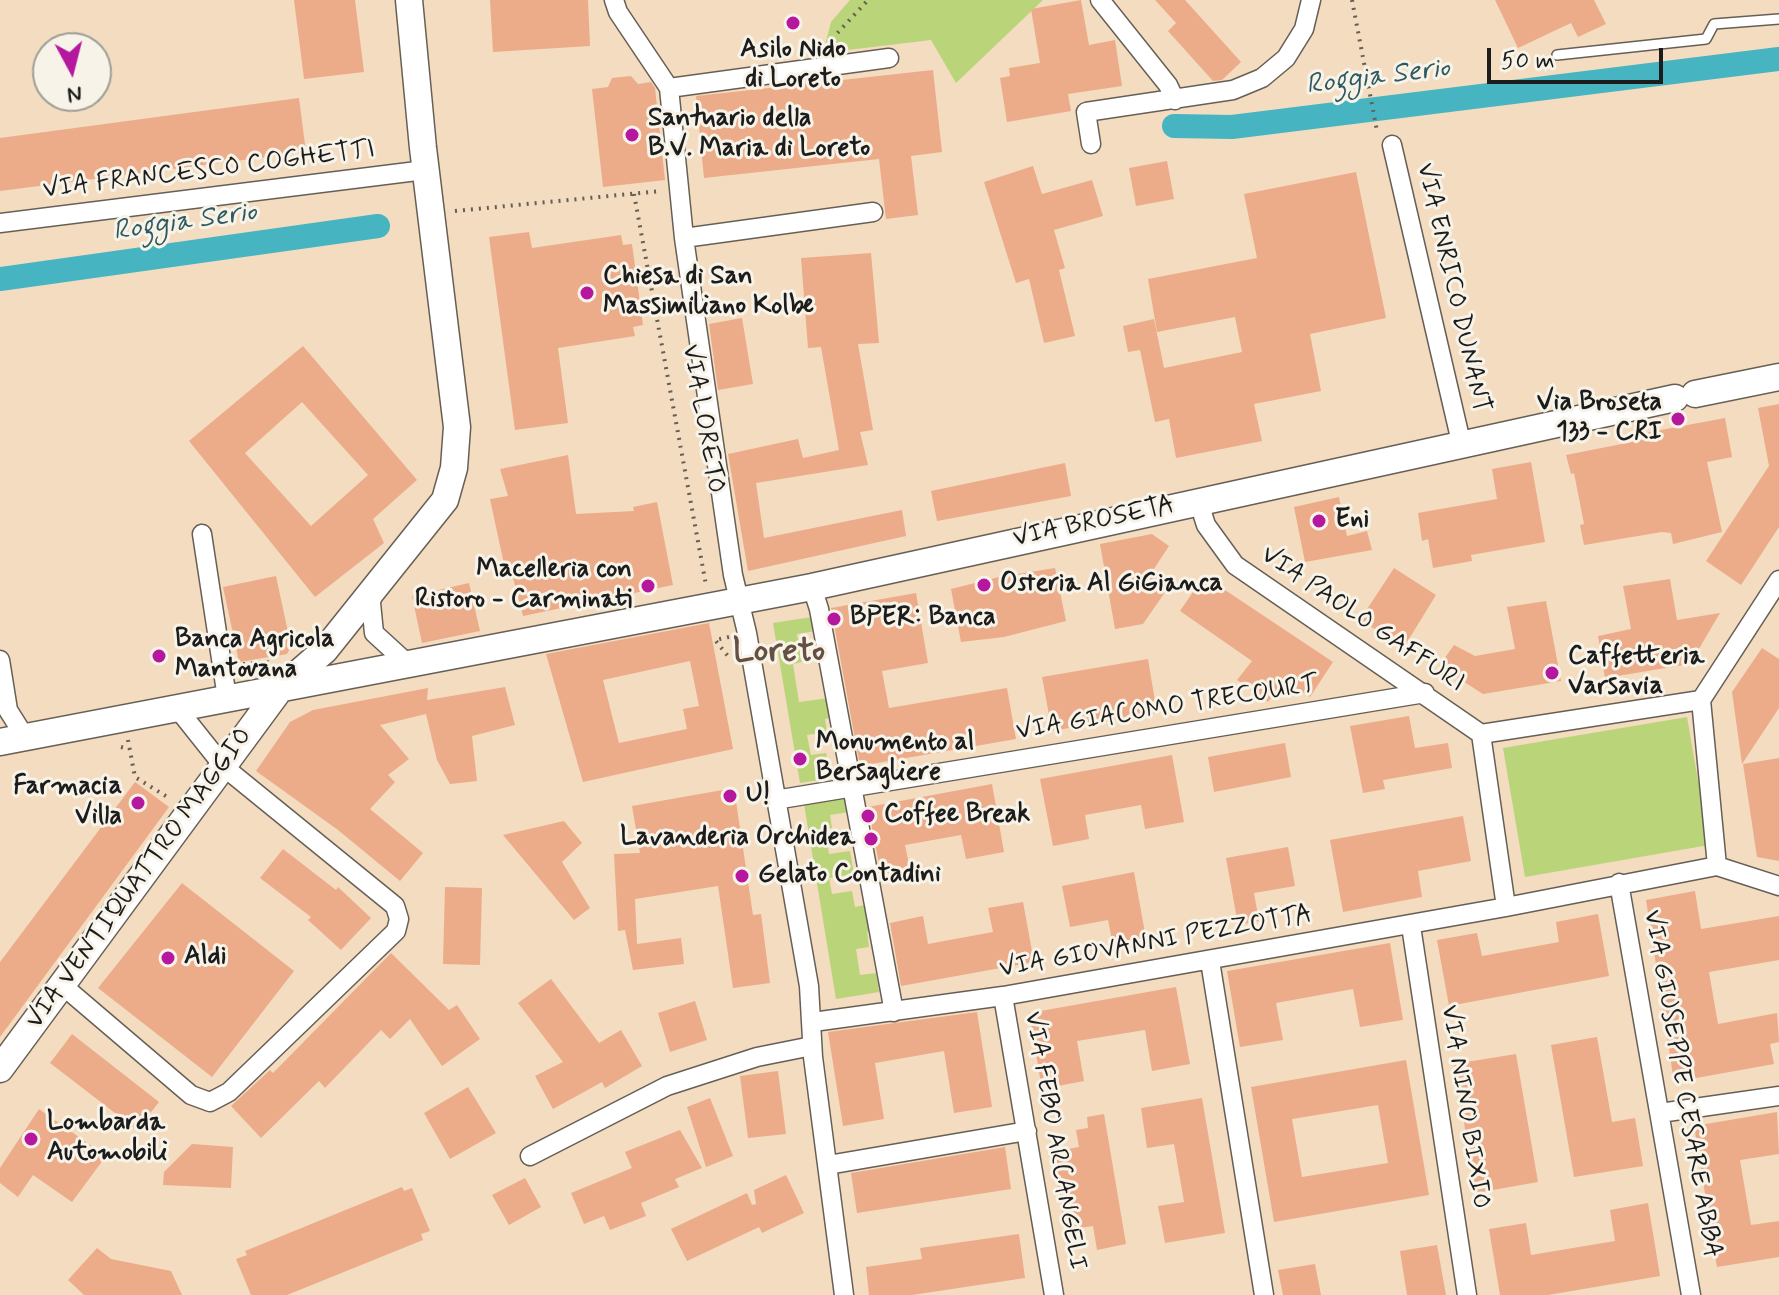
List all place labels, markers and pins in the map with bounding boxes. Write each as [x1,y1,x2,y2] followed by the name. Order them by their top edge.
[784,14,802,32] marker: Asilo Nido di Loreto
[740,35,846,96] place label: Asilo Nido di Loreto
[648,104,870,166] place label: Santuario della B.V. Maria di Loreto
[623,126,641,144] marker: Santuario della B.V. Maria di Loreto
[603,262,814,324] place label: Chiesa di San Massimiliano Kolbe
[578,284,596,302] marker: Chiesa di San Massimiliano Kolbe
[1537,388,1662,450] place label: Via Broseta 133 - CRI
[1669,410,1687,428] marker: Via Broseta 133 - CRI
[1335,505,1369,537] place label: Eni
[1310,512,1328,530] marker: Eni
[415,555,632,616] place label: Macelleria con Ristoro - Carminati
[1000,569,1223,601] place label: Osteria Al GiGianca
[975,576,993,594] marker: Osteria Al GiGianca
[639,577,657,595] marker: Macelleria con Ristoro - Carminati
[850,603,996,635] place label: BPER: Banca
[825,610,843,628] marker: BPER: Banca
[175,625,335,686] place label: Banca Agricola Mantovana
[1568,642,1704,704] place label: Caffetteria Varsavia
[150,647,168,665] marker: Banca Agricola Mantovana
[1543,664,1561,682] marker: Caffetteria Varsavia
[816,728,974,790] place label: Monumento al Bersagliere
[791,750,809,768] marker: Monumento al Bersagliere
[13,772,122,834] place label: Farmacia Villa
[746,780,770,812] place label: U!
[721,787,739,805] marker: U!
[129,794,147,812] marker: Farmacia Villa
[884,800,1030,832] place label: Coffee Break
[859,807,877,825] marker: Coffee Break
[620,823,855,855] place label: Lavanderia Orchidea
[862,830,880,848] marker: Lavanderia Orchidea
[758,860,941,892] place label: Gelato Contadini
[733,867,751,885] marker: Gelato Contadini
[184,942,227,974] place label: Aldi
[159,949,177,967] marker: Aldi
[47,1108,168,1170] place label: Lombarda Automobili
[22,1130,40,1148] marker: Lombarda Automobili

